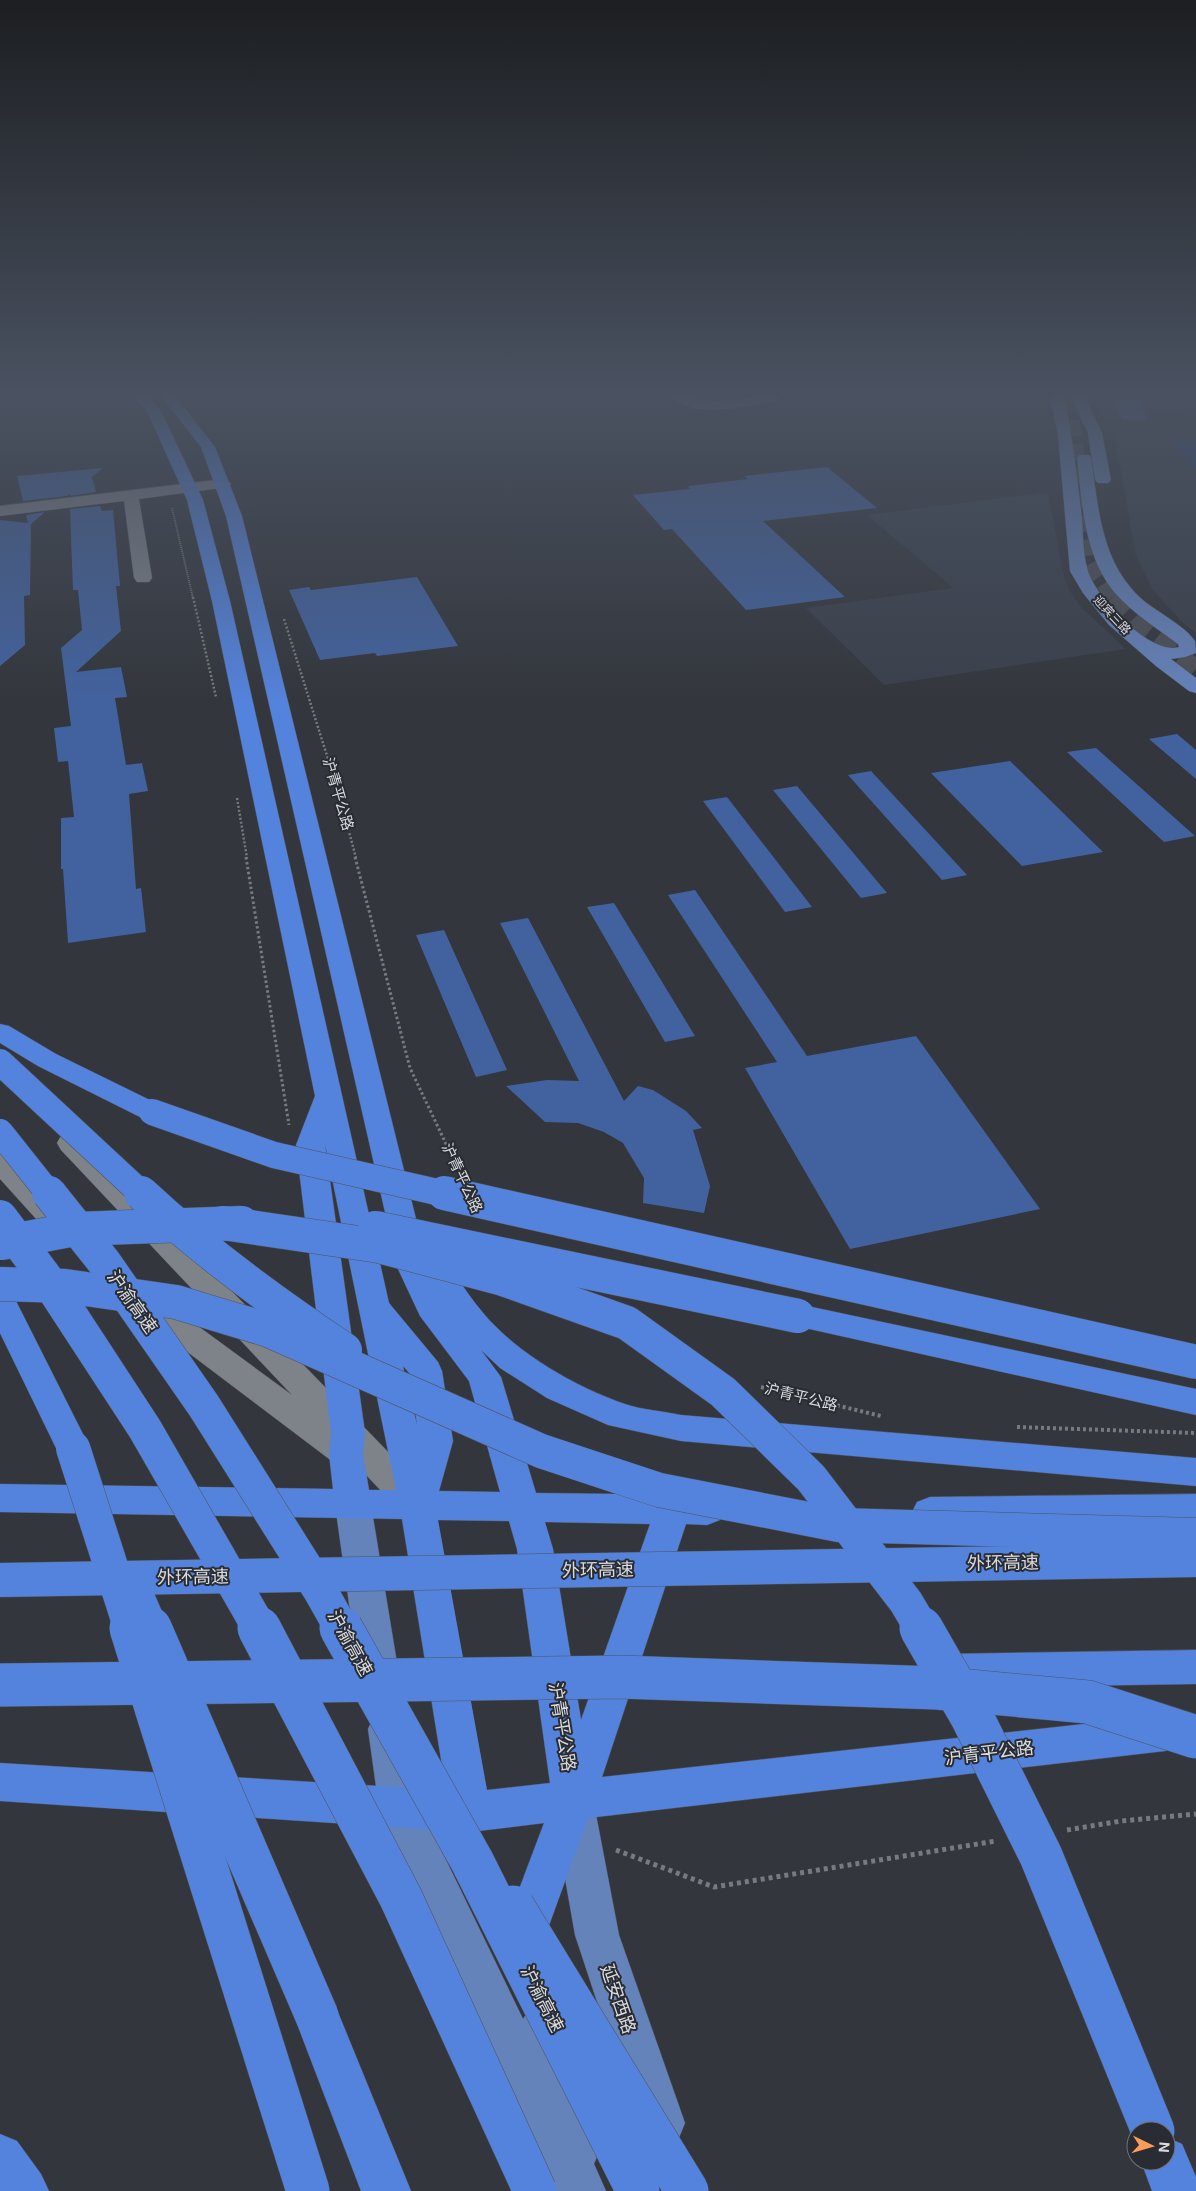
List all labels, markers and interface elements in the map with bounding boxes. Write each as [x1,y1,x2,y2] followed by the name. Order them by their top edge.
[1091,592,1134,637] street label: 迎宾三路
[319,755,358,833] street label: 沪青平公路
[438,1140,487,1216] street label: 沪青平公路
[103,1266,162,1337] street label: 沪渝高速
[762,1378,840,1415] street label: 沪青平公路
[967,1551,1039,1574] street label: 外环高速
[562,1558,634,1581] street label: 外环高速
[157,1565,229,1588] street label: 外环高速
[324,1606,377,1679] street label: 沪渝高速
[545,1681,580,1773] street label: 沪青平公路
[943,1737,1035,1768] street label: 沪青平公路
[597,1961,640,2036] street label: 延安西路
[517,1962,568,2036] street label: 沪渝高速
[1126,2121,1176,2171] north arrow
[1156,2141,1173,2153] text: N

